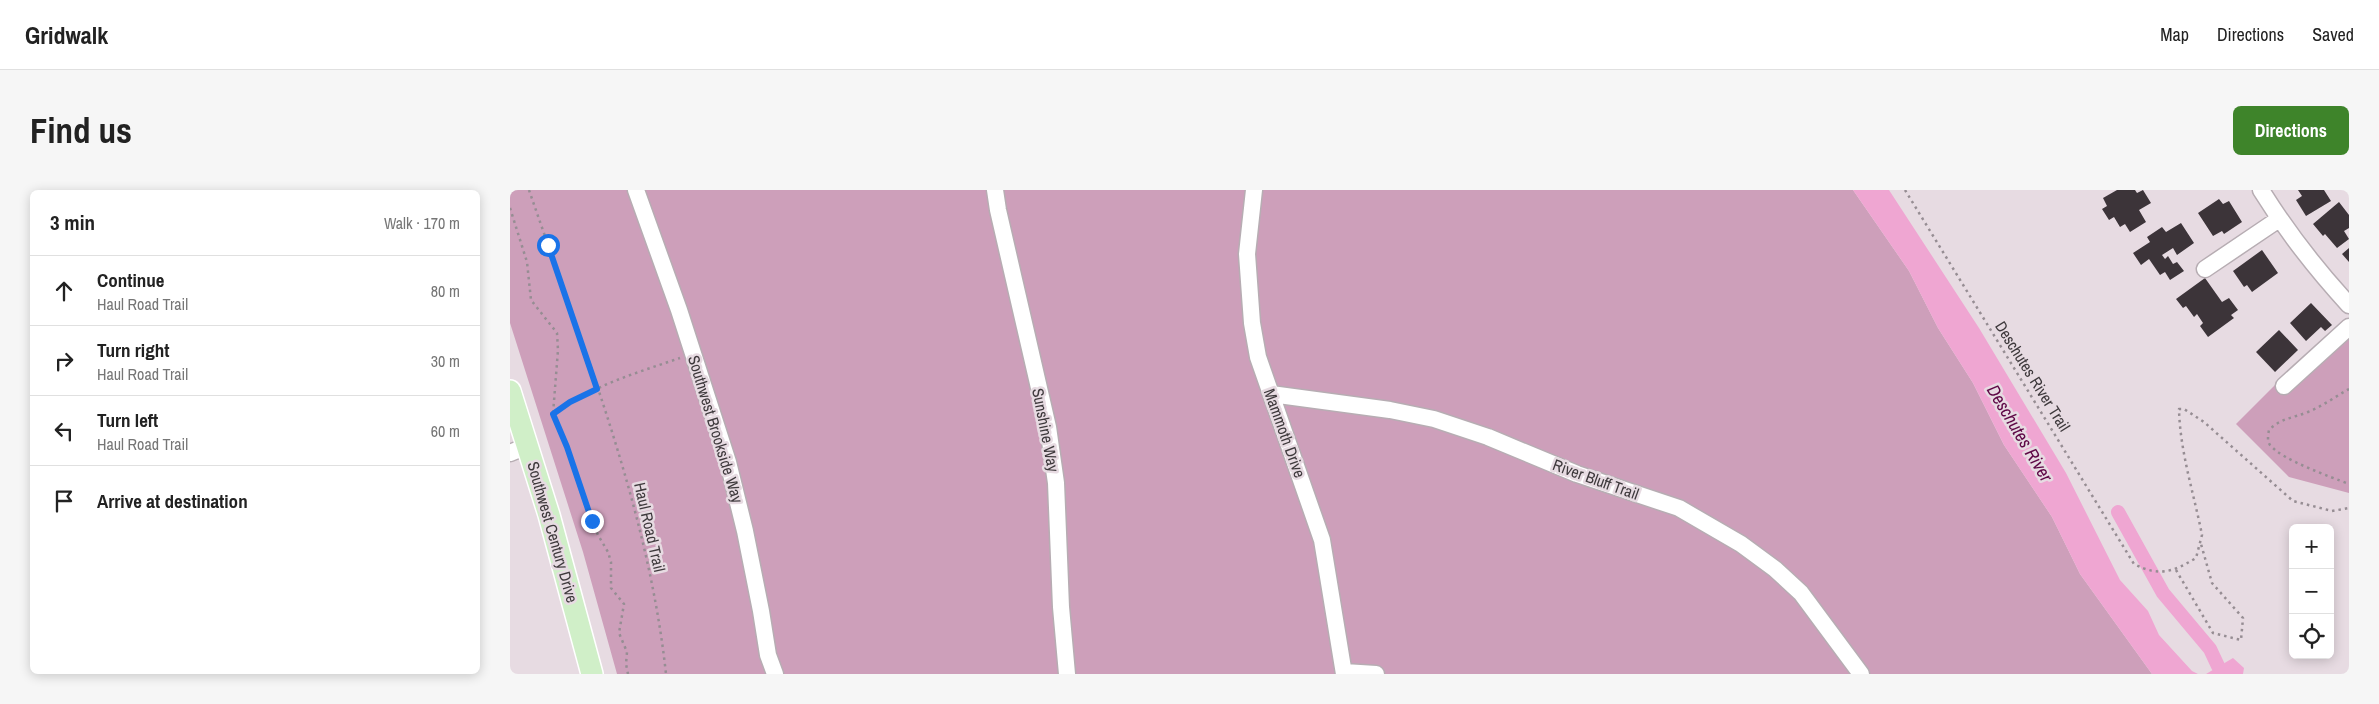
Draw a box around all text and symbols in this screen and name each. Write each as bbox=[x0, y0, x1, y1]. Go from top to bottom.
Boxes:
text: Gridwalk bbox=[25, 19, 108, 51]
text: Map bbox=[2160, 22, 2189, 47]
text: Directions bbox=[2217, 22, 2284, 47]
text: Saved bbox=[2312, 22, 2354, 47]
button: Directions bbox=[2233, 106, 2349, 155]
text: Find us bbox=[30, 107, 132, 154]
text: 3 min bbox=[50, 208, 95, 237]
text: Walk · 170 m bbox=[384, 212, 460, 234]
route start bbox=[537, 234, 560, 257]
text: Continue bbox=[97, 267, 165, 293]
icon: ahead bbox=[50, 277, 78, 305]
text: 80 m bbox=[431, 280, 460, 302]
text: Haul Road Trail bbox=[97, 293, 188, 315]
street label: Deschutes River Trail bbox=[1991, 317, 2075, 435]
text: Turn right bbox=[97, 337, 169, 363]
icon: right bbox=[50, 347, 78, 375]
text: 30 m bbox=[431, 350, 460, 372]
street label: Southwest Brookside Way bbox=[683, 352, 749, 506]
text: Haul Road Trail bbox=[97, 363, 188, 385]
water label: Deschutes River bbox=[1983, 381, 2057, 485]
street label: Mammoth Drive bbox=[1259, 385, 1311, 481]
street label: Sunshine Way bbox=[1027, 386, 1065, 474]
text: Turn left bbox=[97, 407, 158, 433]
icon: left bbox=[50, 417, 78, 445]
text: 60 m bbox=[431, 420, 460, 442]
text: Haul Road Trail bbox=[97, 433, 188, 455]
street label: River Bluff Trail bbox=[1550, 453, 1642, 505]
street label: Southwest Century Drive bbox=[522, 459, 584, 605]
street label: Haul Road Trail bbox=[629, 480, 671, 574]
icon: arrive bbox=[50, 487, 78, 515]
text: Arrive at destination bbox=[97, 488, 248, 514]
route end bbox=[581, 510, 604, 533]
map controls bbox=[2289, 524, 2334, 659]
button: + bbox=[2289, 524, 2334, 569]
button: − bbox=[2289, 569, 2334, 614]
button: locate bbox=[2289, 614, 2334, 659]

